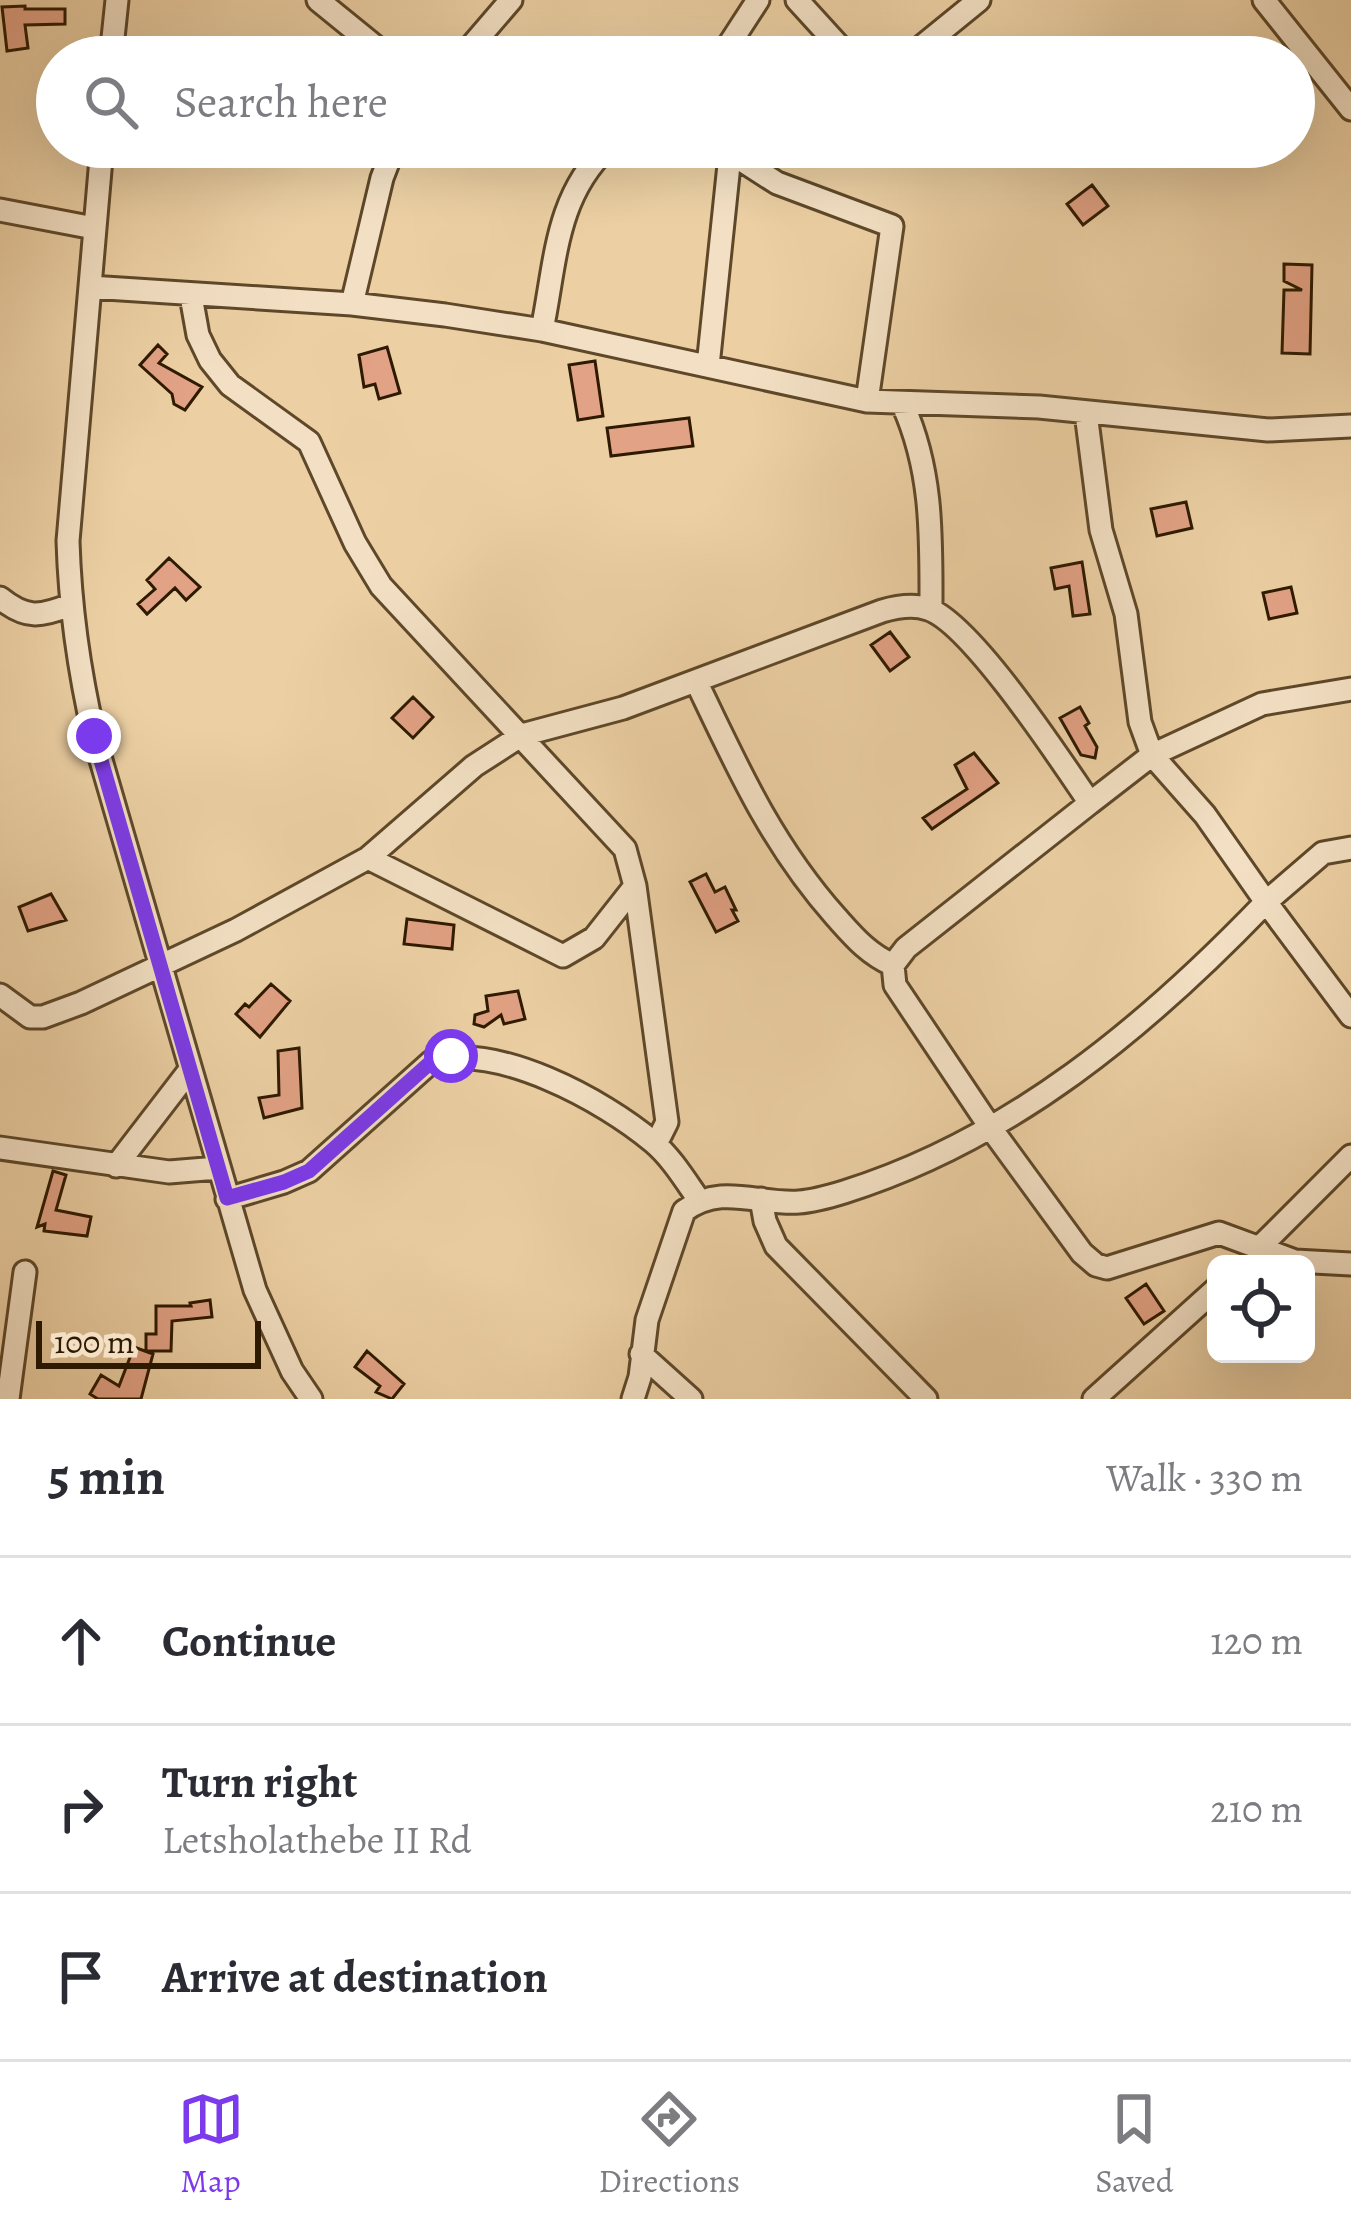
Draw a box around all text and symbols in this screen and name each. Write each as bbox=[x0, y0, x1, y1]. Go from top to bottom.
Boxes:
search box bbox=[36, 36, 1315, 168]
icon: search bbox=[78, 69, 144, 135]
text: Search here bbox=[174, 71, 388, 133]
route end bbox=[67, 709, 121, 763]
route start bbox=[424, 1029, 478, 1083]
map controls bbox=[1207, 1255, 1315, 1363]
button: locate bbox=[1207, 1255, 1315, 1363]
scale bar bbox=[36, 1315, 261, 1368]
text: 100 m bbox=[54, 1319, 134, 1364]
text: 5 min bbox=[48, 1442, 165, 1512]
text: Walk · 330 m bbox=[1106, 1451, 1303, 1504]
icon: ahead bbox=[48, 1608, 114, 1674]
text: Continue bbox=[162, 1610, 336, 1672]
text: 120 m bbox=[1210, 1614, 1303, 1667]
text: Turn right bbox=[162, 1751, 357, 1813]
icon: right bbox=[48, 1776, 114, 1842]
text: 210 m bbox=[1210, 1782, 1303, 1835]
text: Letsholathebe II Rd bbox=[162, 1813, 471, 1866]
icon: arrive bbox=[48, 1944, 114, 2010]
text: Arrive at destination bbox=[162, 1946, 548, 2008]
tab: Map bbox=[178, 2086, 244, 2203]
tab: Directions bbox=[599, 2086, 740, 2203]
tab: Saved bbox=[1095, 2086, 1173, 2203]

